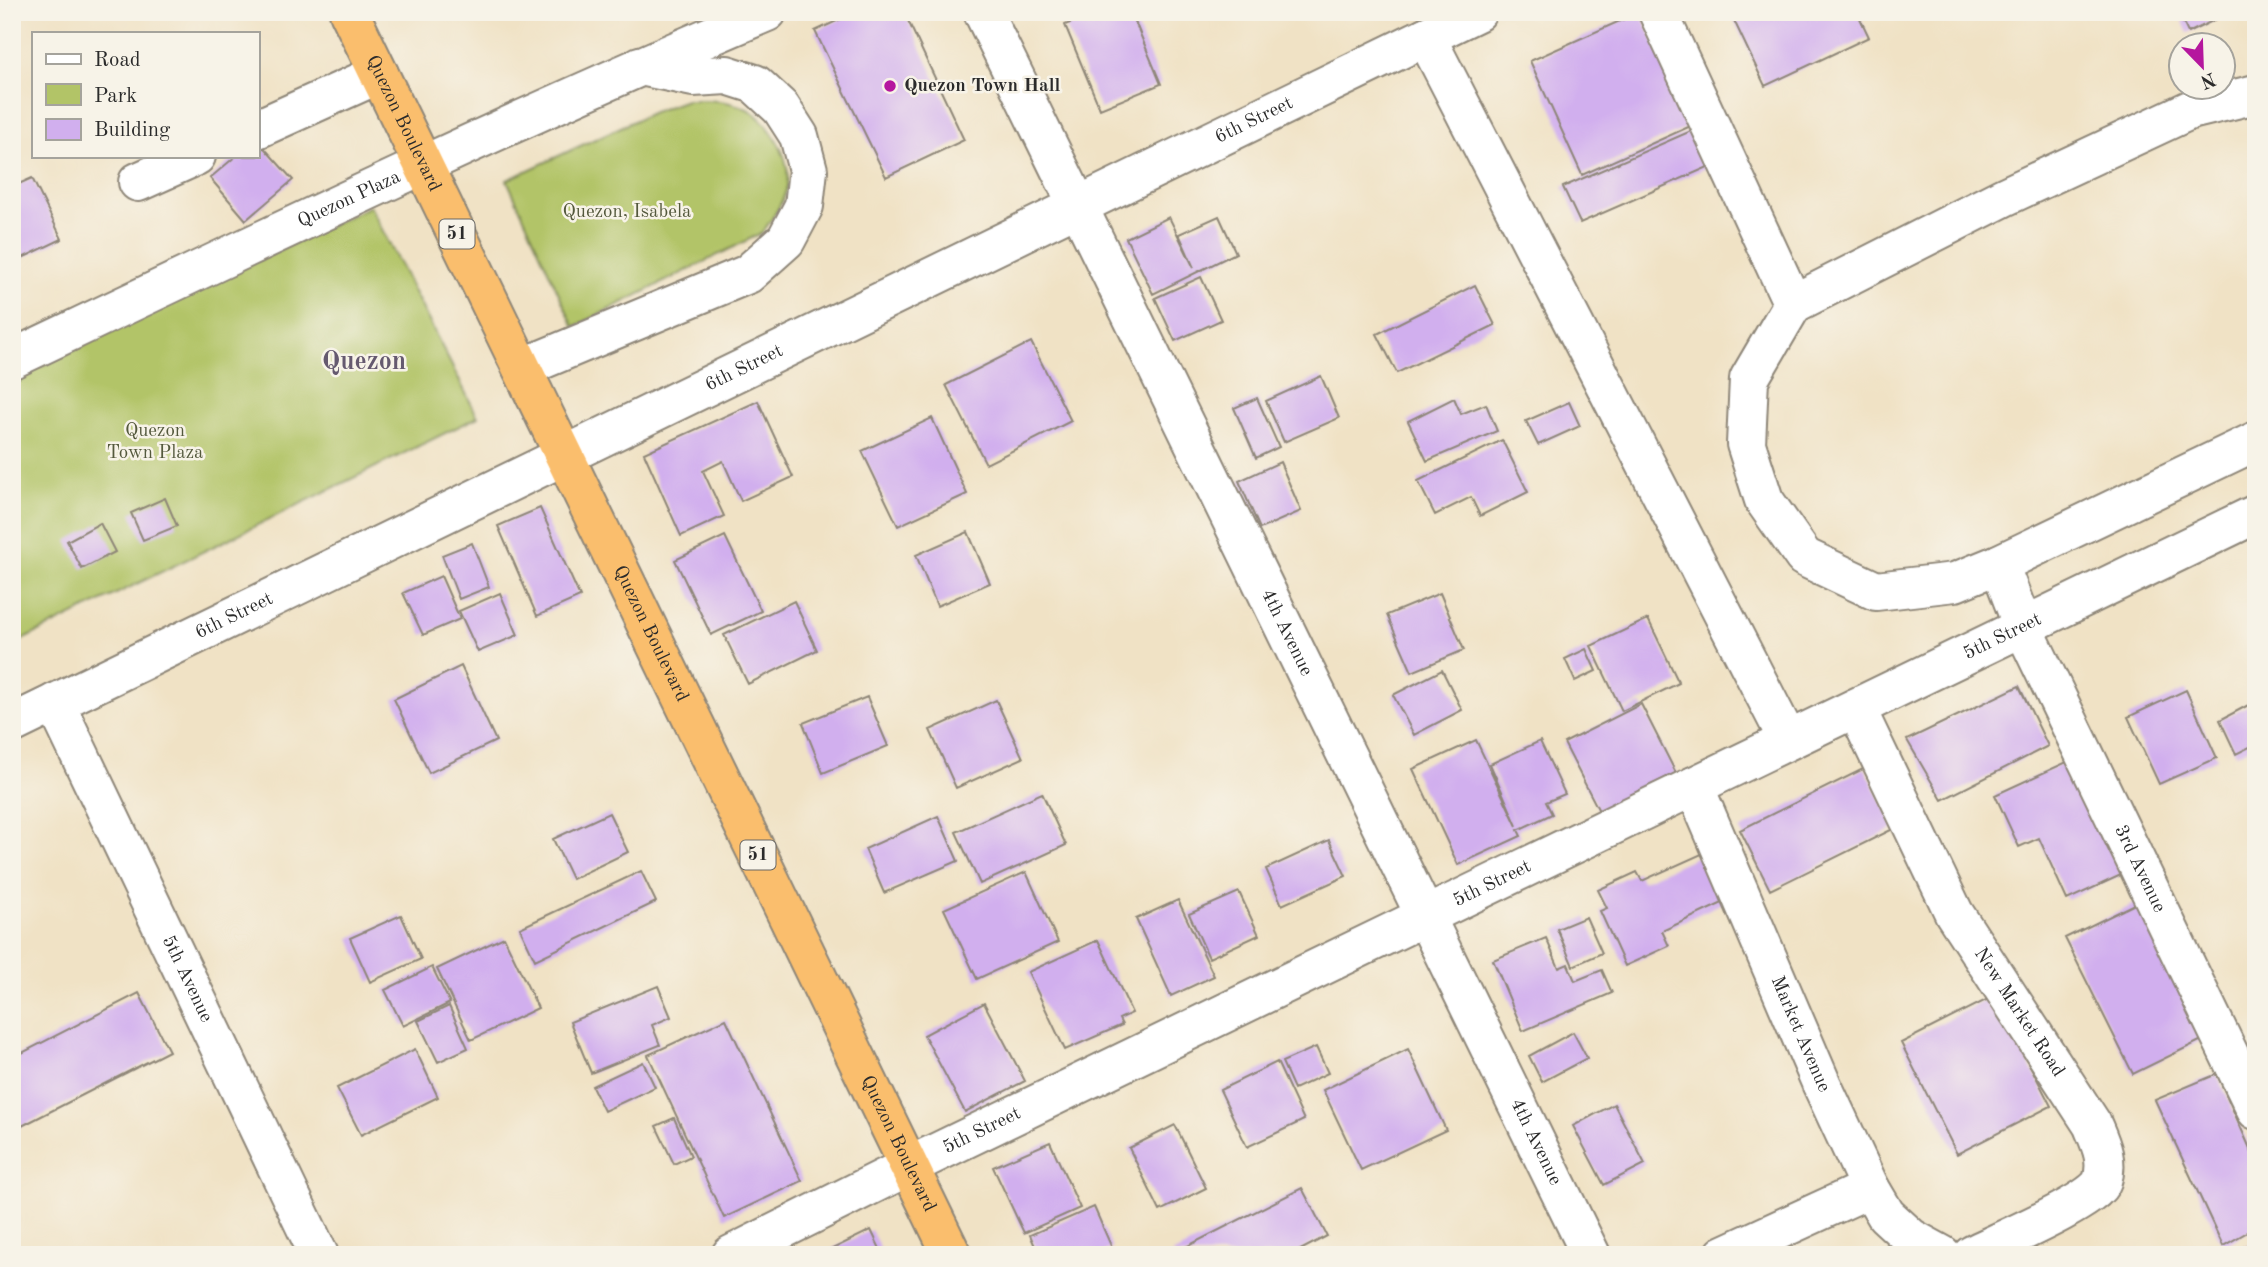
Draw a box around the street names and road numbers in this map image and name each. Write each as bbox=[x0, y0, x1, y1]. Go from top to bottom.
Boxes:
street label: Quezon Boulevard bbox=[362, 52, 444, 195]
street label: 6th Street bbox=[1212, 93, 1296, 147]
street label: Quezon Plaza bbox=[295, 167, 404, 231]
road number: 51 bbox=[440, 220, 475, 248]
street label: 6th Street bbox=[702, 341, 786, 395]
street label: Quezon Boulevard bbox=[610, 563, 692, 705]
street label: 4th Avenue bbox=[1257, 586, 1316, 679]
street label: 6th Street bbox=[192, 589, 276, 643]
street label: 5th Street bbox=[1961, 610, 2044, 663]
street label: 3rd Avenue bbox=[2111, 822, 2169, 916]
road number: 51 bbox=[740, 840, 776, 870]
street label: 5th Street bbox=[1450, 857, 1534, 910]
street label: 5th Avenue bbox=[158, 933, 216, 1025]
street label: New Market Road bbox=[1970, 945, 2068, 1080]
street label: Market Avenue bbox=[1767, 973, 1833, 1095]
street label: Quezon Boulevard bbox=[857, 1073, 939, 1215]
street label: 4th Avenue bbox=[1507, 1096, 1565, 1188]
street label: 5th Street bbox=[940, 1104, 1024, 1158]

